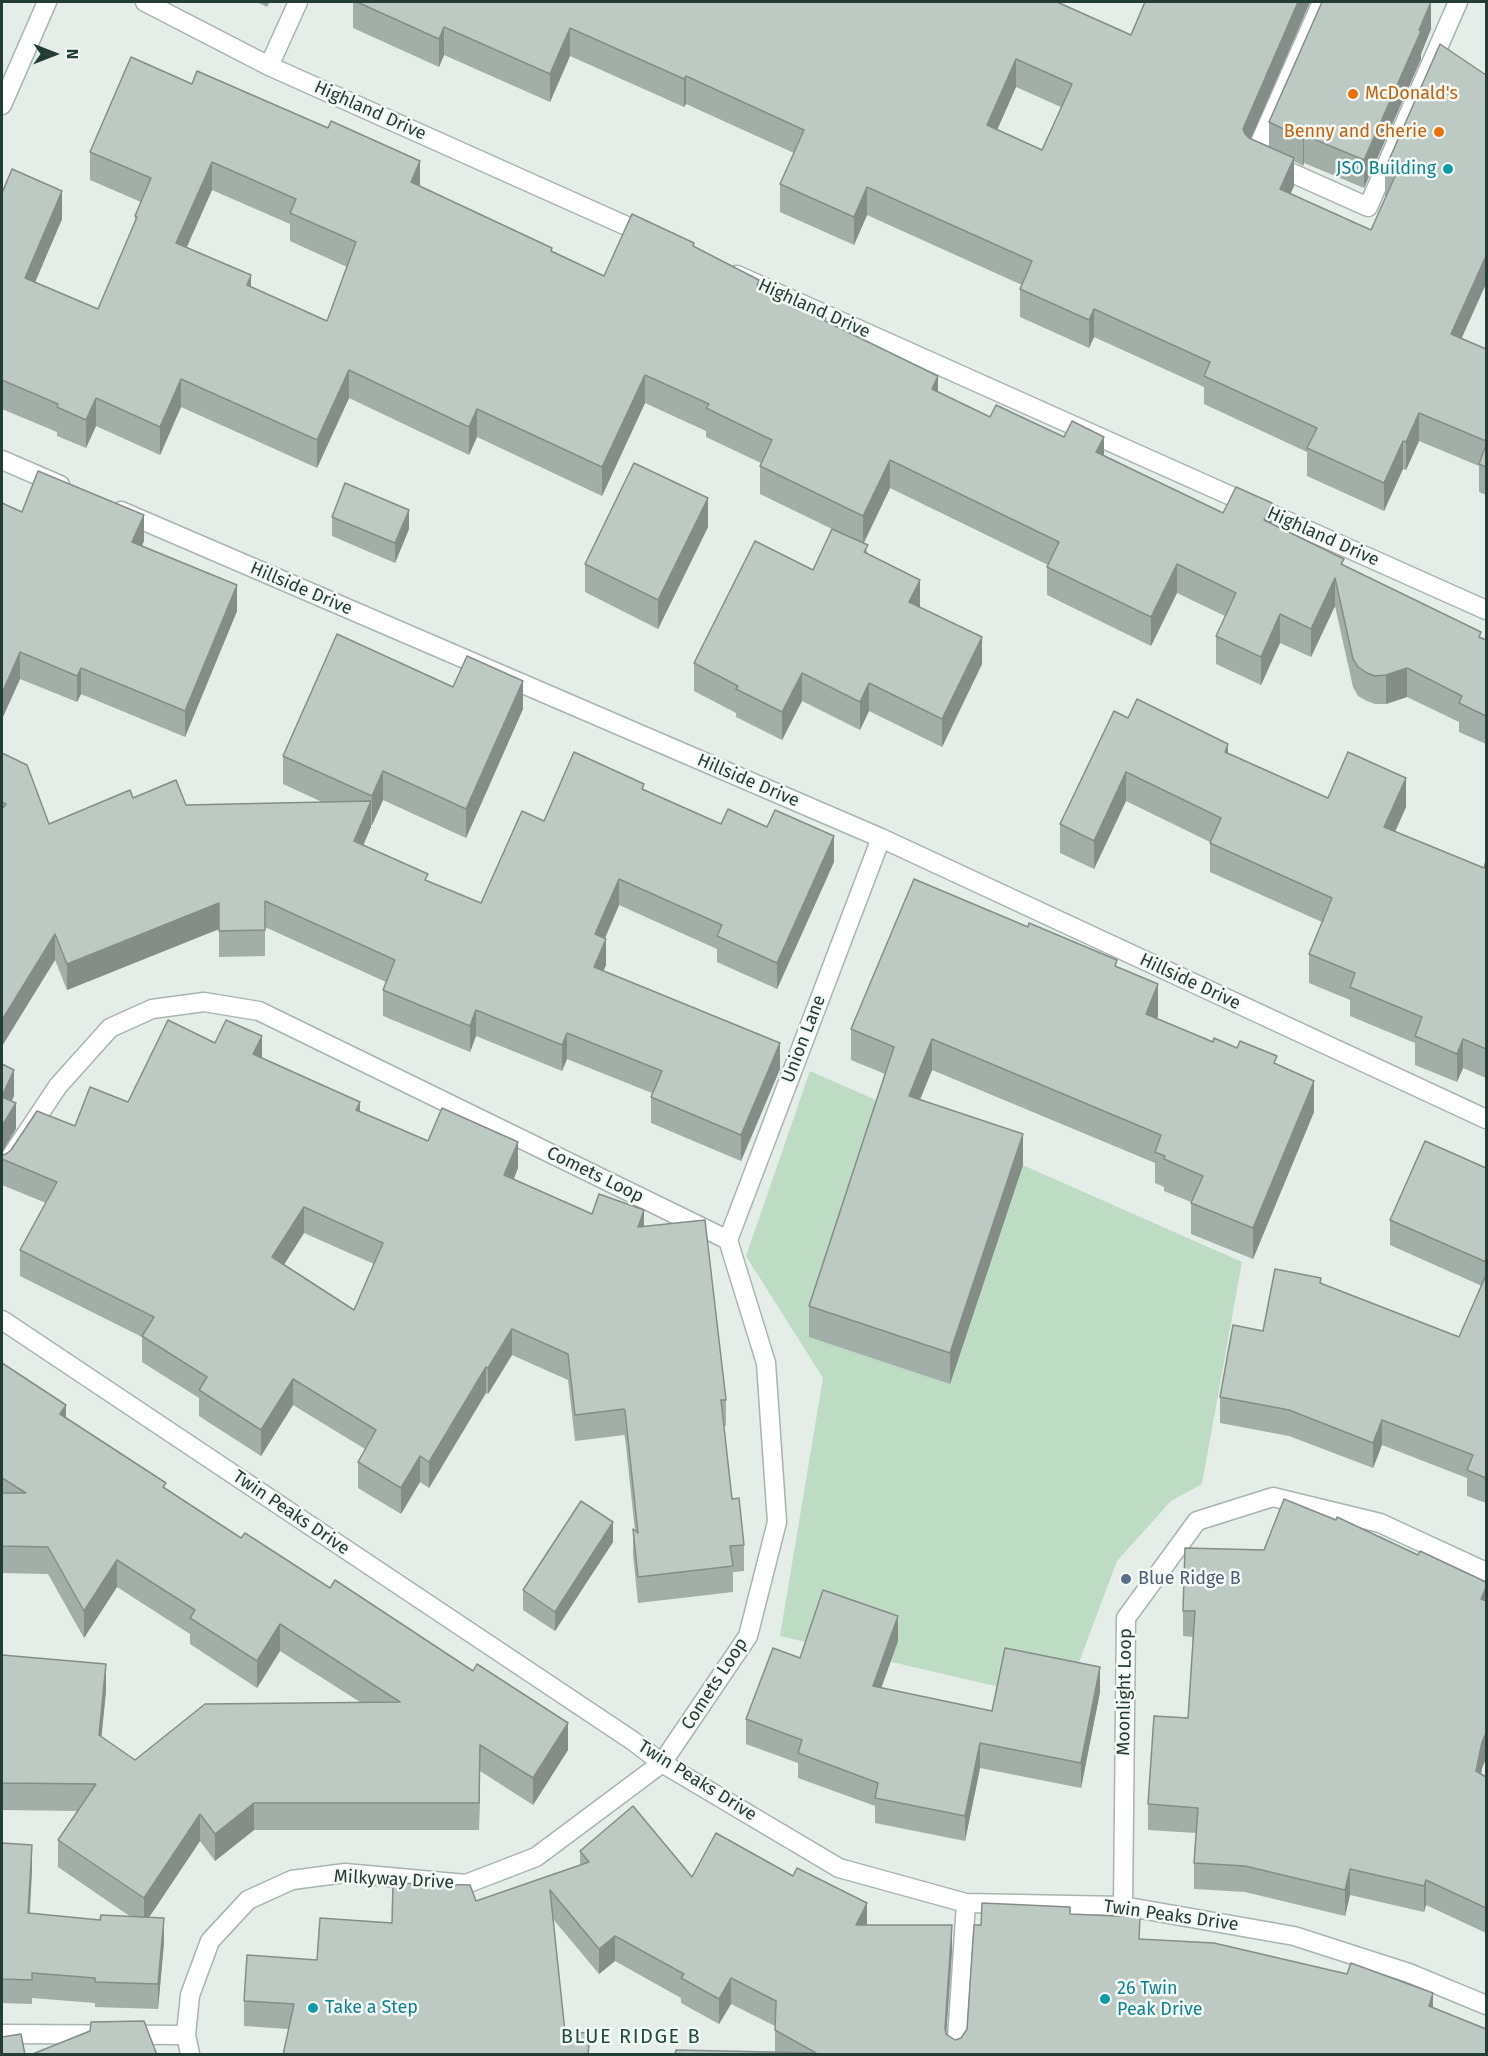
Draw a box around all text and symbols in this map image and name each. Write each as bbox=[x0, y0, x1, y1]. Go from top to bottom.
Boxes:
north arrow bbox=[24, 24, 84, 84]
text: N bbox=[63, 49, 82, 59]
street label: Highland Drive bbox=[311, 77, 429, 145]
place label: McDonald's bbox=[1365, 83, 1458, 105]
marker: McDonald's bbox=[1346, 87, 1360, 101]
place label: Benny and Cherie bbox=[1284, 121, 1427, 143]
marker: Benny and Cherie bbox=[1432, 125, 1446, 139]
place label: JSO Building bbox=[1336, 158, 1436, 180]
marker: JSO Building bbox=[1441, 162, 1455, 176]
street label: Highland Drive bbox=[755, 275, 873, 343]
street label: Highland Drive bbox=[1264, 503, 1382, 571]
street label: Hillside Drive bbox=[247, 558, 355, 620]
street label: Hillside Drive bbox=[694, 750, 802, 812]
street label: Hillside Drive bbox=[1136, 949, 1244, 1015]
street label: Union Lane bbox=[777, 992, 831, 1086]
street label: Comets Loop bbox=[543, 1142, 647, 1208]
street label: Twin Peaks Drive bbox=[229, 1466, 353, 1560]
place label: Blue Ridge B bbox=[1138, 1568, 1241, 1590]
marker: Blue Ridge B bbox=[1119, 1572, 1133, 1586]
street label: Moonlight Loop bbox=[1113, 1628, 1137, 1756]
street label: Comets Loop bbox=[677, 1634, 753, 1734]
street label: Twin Peaks Drive bbox=[634, 1736, 760, 1826]
street label: Milkyway Drive bbox=[333, 1866, 455, 1894]
street label: Twin Peaks Drive bbox=[1102, 1896, 1240, 1936]
place label: 26 Twin Peak Drive bbox=[1117, 1978, 1203, 2020]
marker: 26 Twin Peak Drive bbox=[1098, 1992, 1112, 2006]
place label: Take a Step bbox=[325, 1997, 418, 2019]
marker: Take a Step bbox=[306, 2001, 320, 2015]
district label: BLUE RIDGE B bbox=[561, 2025, 701, 2049]

